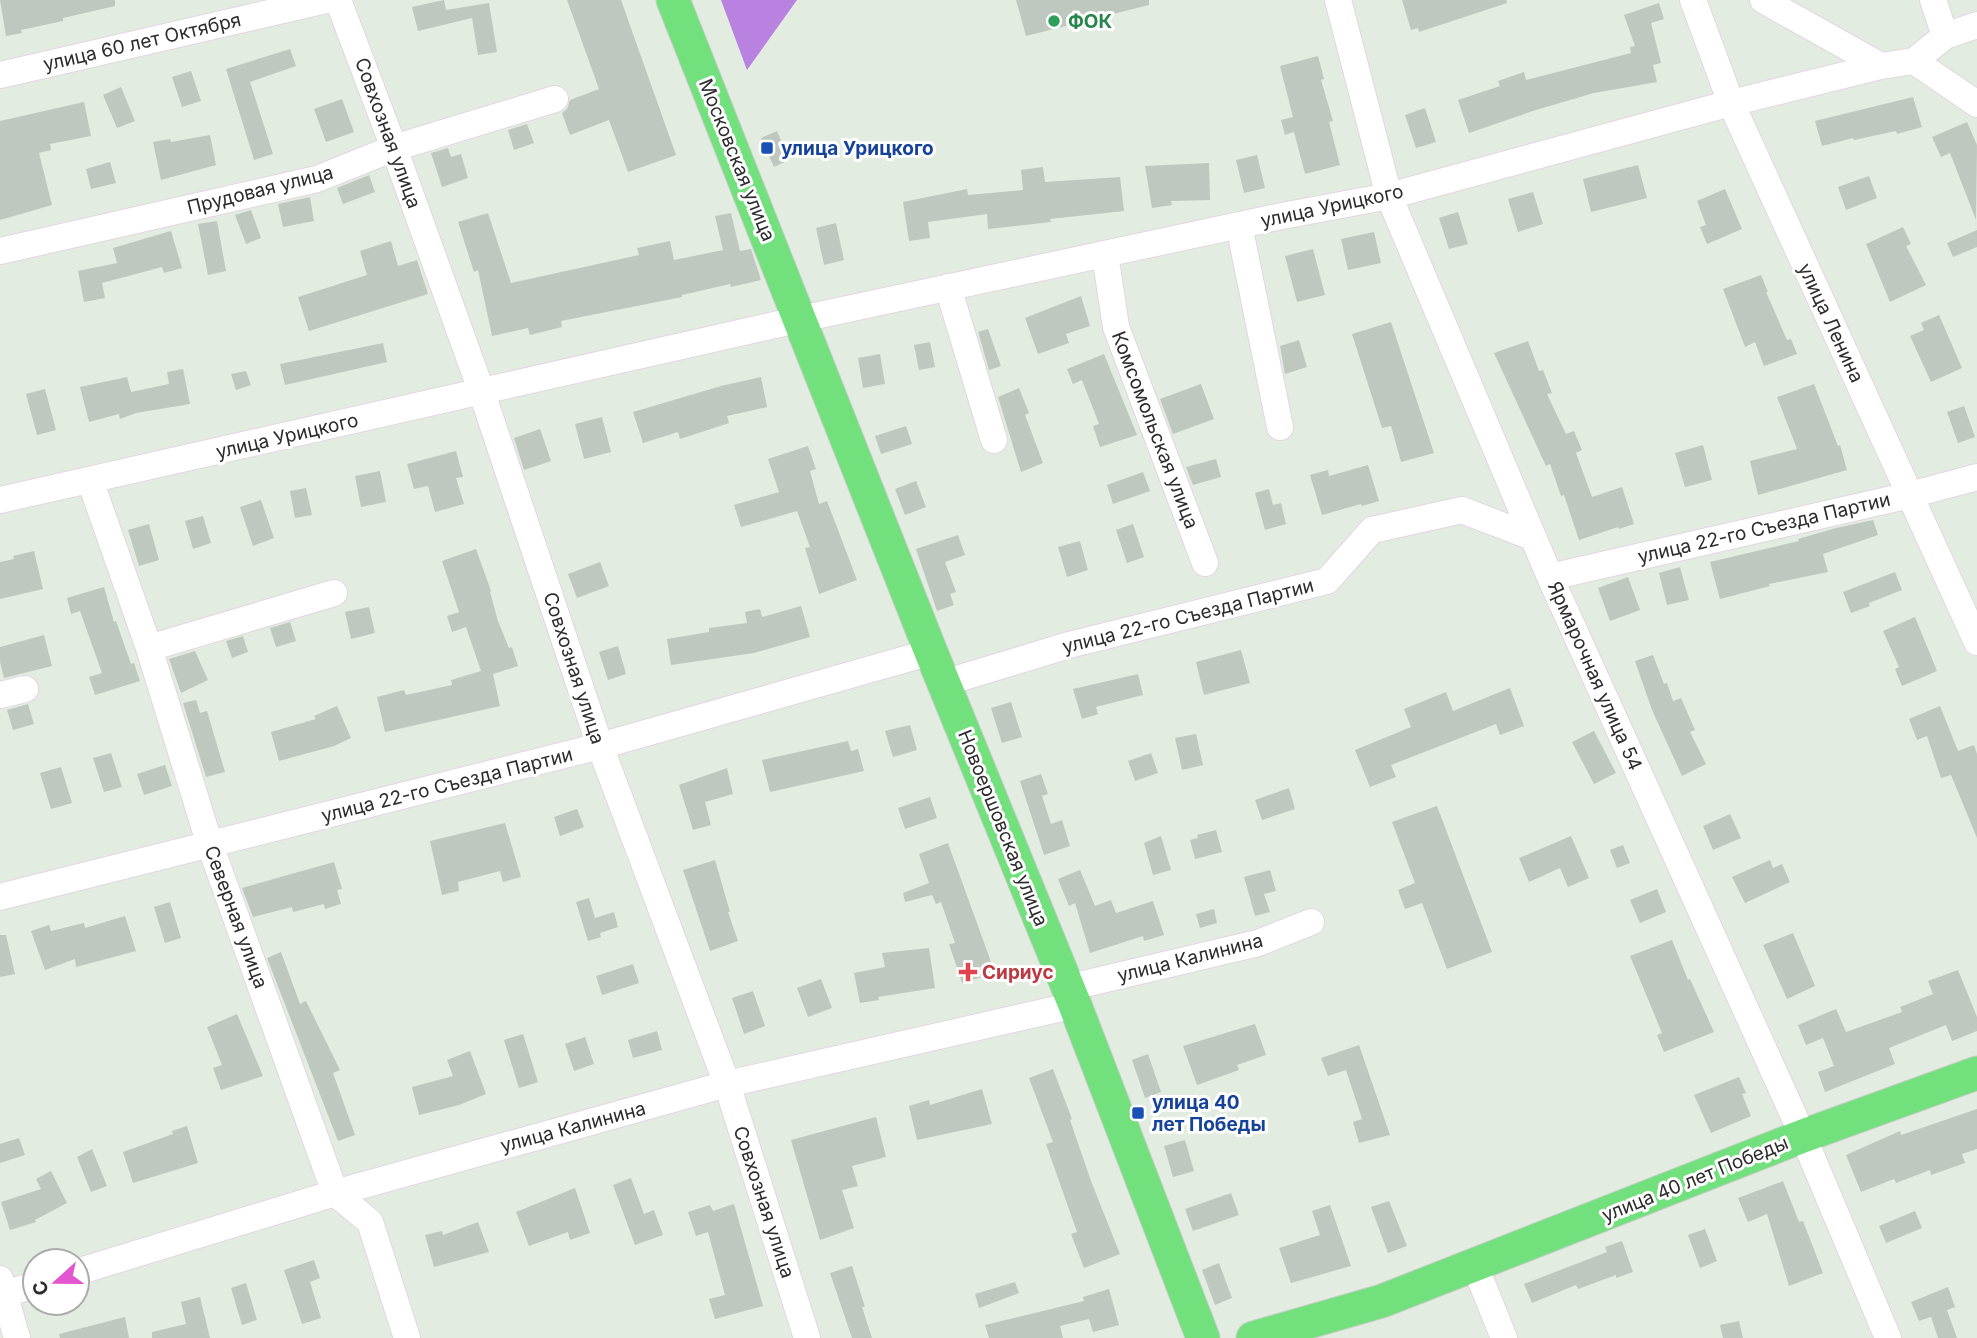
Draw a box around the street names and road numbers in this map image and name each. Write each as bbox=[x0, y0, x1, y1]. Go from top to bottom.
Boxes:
street label: улица 60 лет Октября bbox=[41, 8, 243, 76]
street label: Совхозная улица bbox=[350, 55, 426, 211]
street label: Московская улица bbox=[694, 75, 780, 245]
street label: Прудовая улица bbox=[185, 161, 335, 219]
street label: улица Урицкого bbox=[1259, 180, 1405, 232]
street label: улица Ленина bbox=[1793, 260, 1869, 386]
street label: Комсомольская улица bbox=[1107, 328, 1203, 532]
street label: улица Урицкого bbox=[214, 408, 360, 464]
street label: улица 22-го Съезда Партии bbox=[1635, 488, 1893, 568]
street label: улица 22-го Съезда Партии bbox=[1060, 574, 1316, 658]
street label: Ярмарочная улица 54 bbox=[1543, 578, 1647, 774]
street label: Совхозная улица bbox=[539, 589, 609, 747]
street label: Новоершовская улица bbox=[953, 726, 1053, 930]
street label: улица 22-го Съезда Партии bbox=[319, 743, 575, 827]
street label: Северная улица bbox=[200, 843, 272, 991]
street label: улица Калинина bbox=[1115, 929, 1265, 987]
street label: улица Калинина bbox=[498, 1097, 648, 1157]
street label: Совхозная улица bbox=[729, 1123, 799, 1281]
street label: улица 40 лет Победы bbox=[1598, 1131, 1792, 1227]

